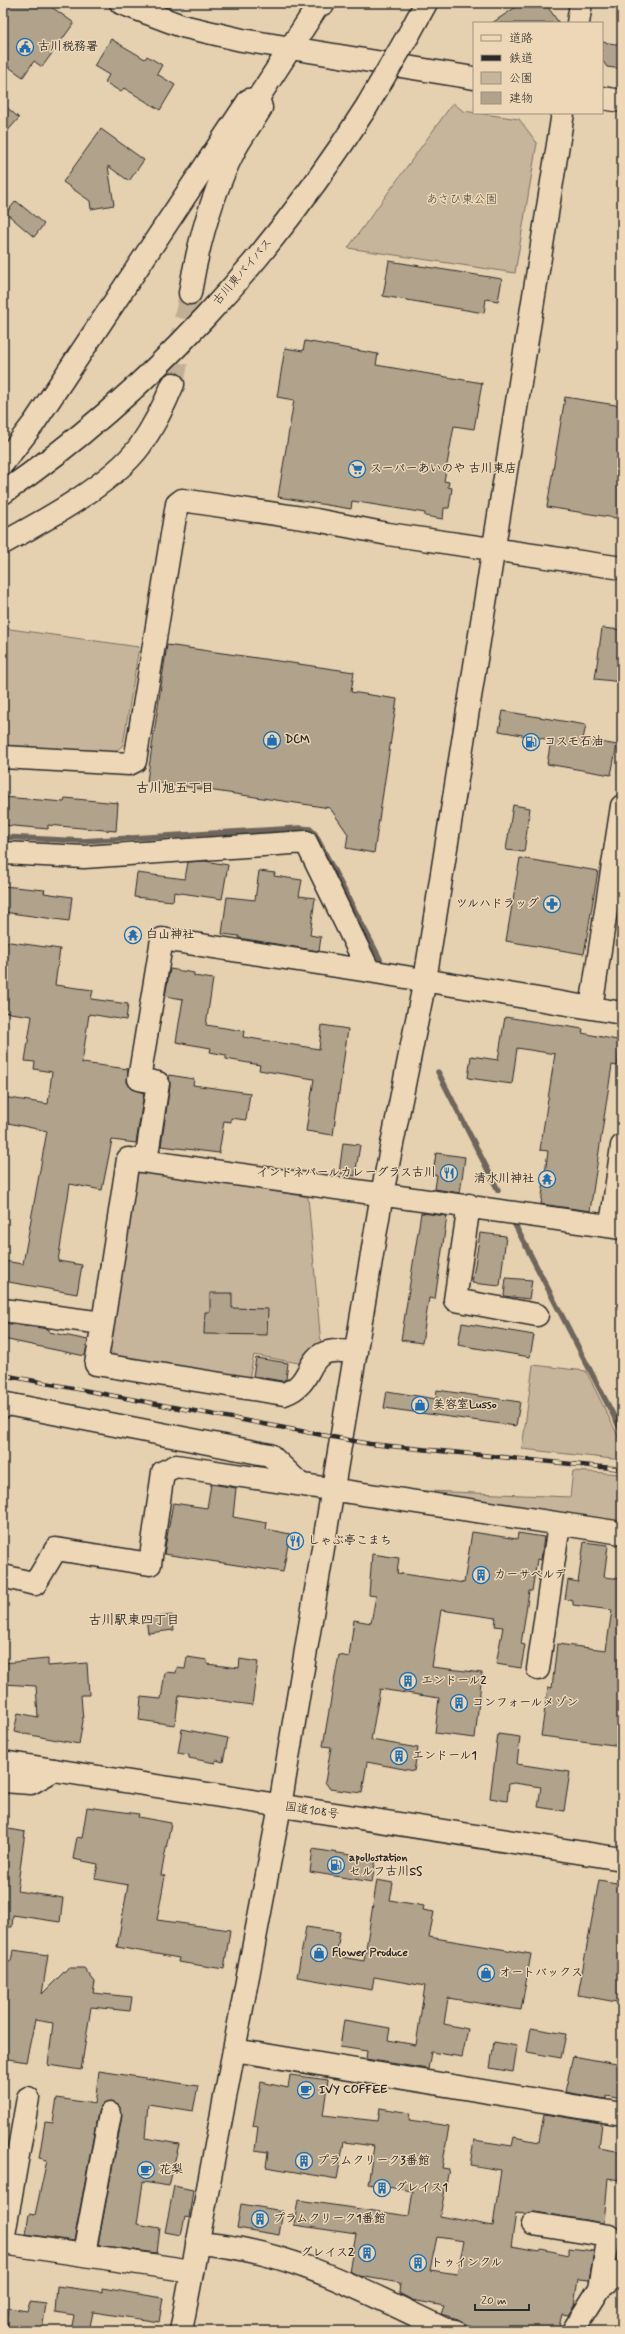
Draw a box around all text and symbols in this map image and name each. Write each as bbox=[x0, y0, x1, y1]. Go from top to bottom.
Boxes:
legend bbox=[473, 22, 603, 114]
text: 道路 bbox=[509, 31, 533, 47]
public building icon: 古川税務署 bbox=[15, 37, 35, 57]
place label: 古川税務署 bbox=[38, 39, 98, 55]
text: 鉄道 bbox=[509, 51, 533, 67]
text: 公園 bbox=[509, 71, 533, 87]
text: 建物 bbox=[509, 91, 533, 107]
park label: あさひ東公園 bbox=[426, 192, 498, 208]
street label: 古川東バイパス bbox=[209, 235, 277, 309]
supermarket icon: スーパーあいのや 古川東店 bbox=[347, 459, 367, 479]
place label: スーパーあいのや 古川東店 bbox=[370, 461, 517, 477]
shop icon: DCM bbox=[262, 730, 282, 750]
place label: DCM bbox=[285, 732, 310, 748]
fuel station icon: コスモ石油 bbox=[521, 732, 541, 752]
place label: コスモ石油 bbox=[544, 734, 604, 750]
district label: 古川旭五丁目 bbox=[136, 780, 214, 797]
pharmacy icon: ツルハドラッグ bbox=[542, 894, 562, 914]
place label: ツルハドラッグ bbox=[456, 896, 539, 912]
temple icon: 白山神社 bbox=[123, 925, 143, 945]
place label: 白山神社 bbox=[146, 927, 194, 943]
restaurant icon: インドネパールカレーグラス古川 bbox=[439, 1163, 459, 1183]
place label: インドネパールカレーグラス古川 bbox=[256, 1165, 436, 1181]
temple icon: 清水川神社 bbox=[537, 1169, 557, 1189]
place label: 清水川神社 bbox=[474, 1171, 534, 1187]
shop icon: 美容室Lusso bbox=[410, 1395, 430, 1415]
place label: 美容室Lusso bbox=[433, 1397, 497, 1413]
restaurant icon: しゃぶ亭こまち bbox=[285, 1531, 305, 1551]
place label: しゃぶ亭こまち bbox=[308, 1533, 392, 1549]
building icon: カーサベルデ bbox=[471, 1565, 491, 1585]
place label: カーサベルデ bbox=[494, 1567, 566, 1583]
district label: 古川駅東四丁目 bbox=[88, 1612, 180, 1629]
building icon: エンドール2 bbox=[398, 1671, 418, 1691]
place label: エンドール2 bbox=[421, 1673, 487, 1689]
building icon: コンフォールメゾン bbox=[449, 1693, 469, 1713]
place label: コンフォールメゾン bbox=[472, 1695, 579, 1711]
building icon: エンドール1 bbox=[389, 1746, 409, 1766]
place label: エンドール1 bbox=[412, 1748, 477, 1764]
street label: 国道108号 bbox=[284, 1799, 340, 1823]
place label: apollostation セルフ古川SS bbox=[349, 1850, 423, 1880]
fuel station icon: apollostation セルフ古川SS bbox=[326, 1855, 346, 1875]
shop icon: Flower Produce bbox=[309, 1943, 329, 1963]
place label: Flower Produce bbox=[332, 1945, 409, 1961]
shop icon: オートバックス bbox=[476, 1963, 496, 1983]
place label: オートバックス bbox=[499, 1965, 583, 1981]
cafe icon: IVY COFFEE bbox=[296, 2080, 316, 2100]
place label: IVY COFFEE bbox=[319, 2082, 387, 2098]
building icon: プラムクリーク3番館 bbox=[294, 2151, 314, 2171]
place label: プラムクリーク3番館 bbox=[317, 2153, 430, 2169]
cafe icon: 花梨 bbox=[136, 2160, 156, 2180]
place label: 花梨 bbox=[159, 2162, 183, 2178]
building icon: グレイス1 bbox=[372, 2178, 392, 2198]
place label: グレイス1 bbox=[395, 2180, 448, 2196]
building icon: プラムクリーク1番館 bbox=[250, 2209, 270, 2229]
place label: プラムクリーク1番館 bbox=[273, 2211, 386, 2227]
building icon: グレイス2 bbox=[357, 2243, 377, 2263]
place label: グレイス2 bbox=[301, 2245, 354, 2261]
building icon: トゥインクル bbox=[408, 2253, 428, 2273]
place label: トゥインクル bbox=[431, 2255, 503, 2271]
scale bar bbox=[475, 2286, 529, 2312]
text: 20 m bbox=[481, 2293, 507, 2309]

